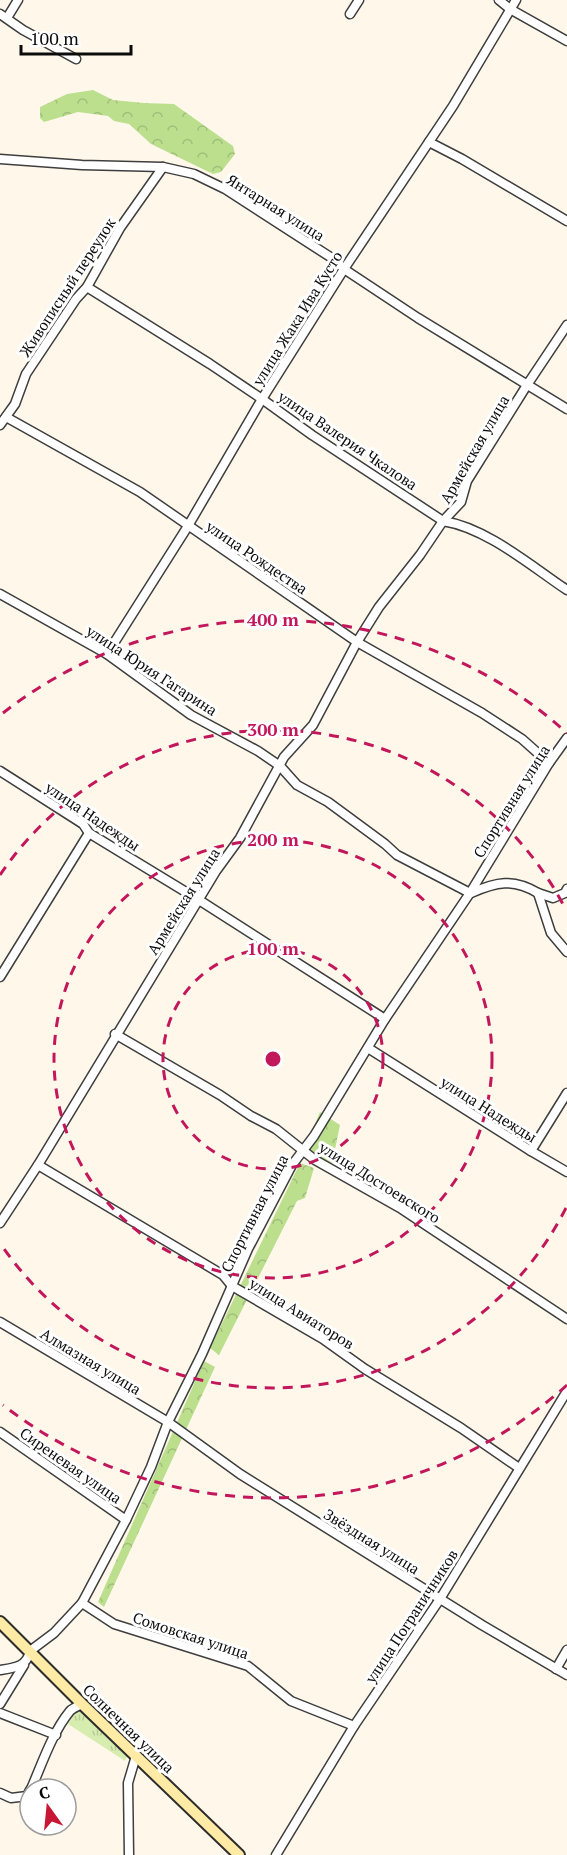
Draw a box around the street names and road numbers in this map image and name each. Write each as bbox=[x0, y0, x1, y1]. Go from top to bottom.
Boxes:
street label: Янтарная улица bbox=[223, 169, 329, 245]
street label: Живописный переулок bbox=[14, 213, 120, 361]
street label: улица Жака Ива Кусто bbox=[247, 247, 347, 390]
street label: улица Валерия Чкалова bbox=[274, 385, 422, 494]
street label: Армейская улица bbox=[435, 391, 513, 507]
street label: улица Рождества bbox=[202, 515, 312, 599]
street label: улица Юрия Гагарина bbox=[82, 620, 222, 720]
street label: Спортивная улица bbox=[468, 740, 554, 861]
street label: улица Надежды bbox=[41, 776, 144, 855]
street label: Армейская улица bbox=[142, 844, 224, 958]
street label: улица Надежды bbox=[436, 1071, 541, 1147]
street label: улица Достоевского bbox=[315, 1136, 444, 1227]
street label: Спортивная улица bbox=[216, 1150, 293, 1275]
street label: улица Авиаторов bbox=[245, 1272, 358, 1353]
street label: Алмазная улица bbox=[37, 1323, 145, 1399]
street label: Сиреневая улица bbox=[16, 1422, 126, 1508]
street label: Звёздная улица bbox=[320, 1504, 424, 1579]
street label: улица Пограничников bbox=[360, 1545, 462, 1688]
street label: Сомовская улица bbox=[131, 1607, 252, 1663]
street label: Солнечная улица bbox=[79, 1679, 179, 1777]

